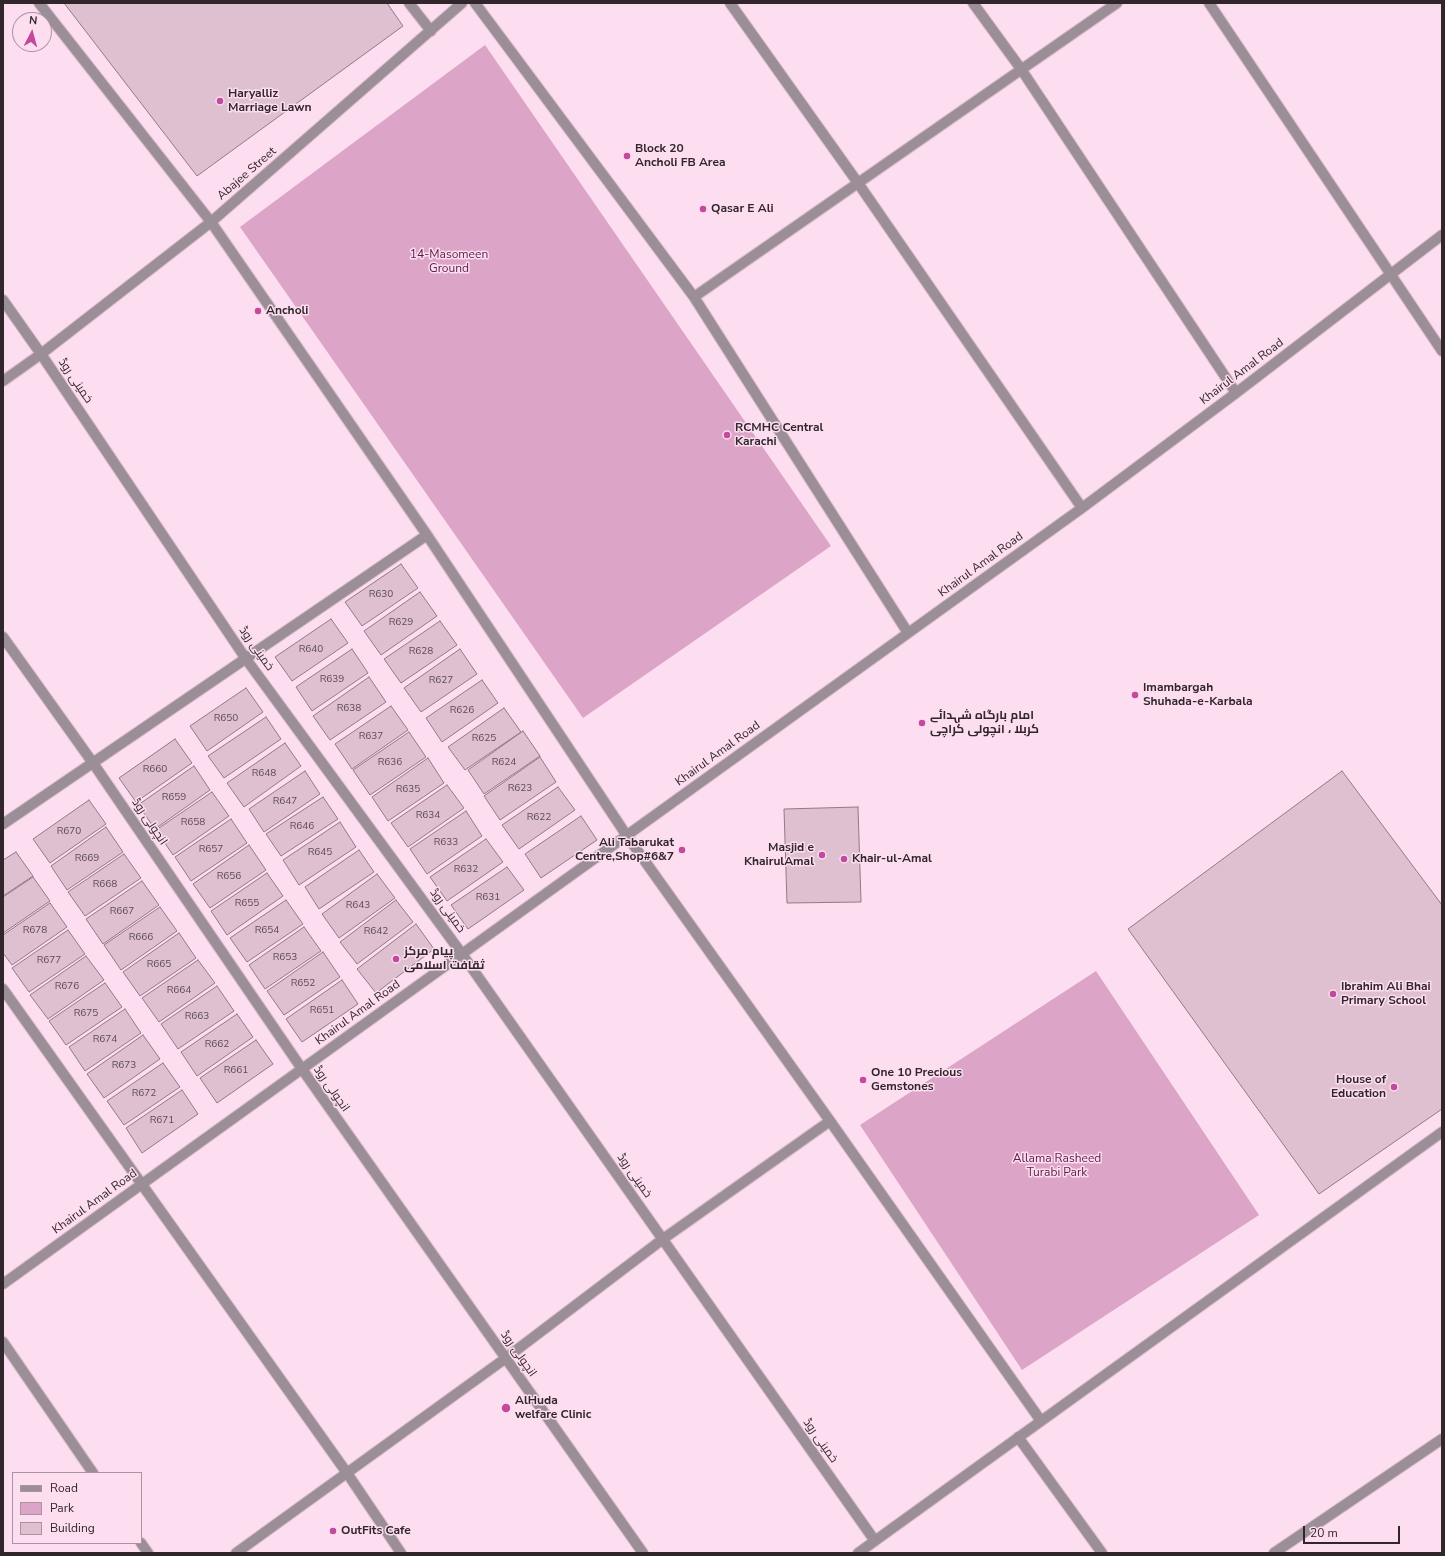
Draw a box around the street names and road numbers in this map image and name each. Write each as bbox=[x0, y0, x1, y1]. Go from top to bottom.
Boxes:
street label: Abajee Street bbox=[215, 144, 279, 204]
street label: Khairul Amal Road bbox=[1197, 336, 1287, 408]
street label: خمینی روڈ bbox=[55, 356, 95, 406]
street label: Khairul Amal Road bbox=[936, 529, 1026, 601]
street label: خمینی روڈ bbox=[235, 624, 277, 674]
street label: Khairul Amal Road bbox=[673, 718, 763, 790]
street label: انچولی روڈ bbox=[128, 796, 170, 848]
street label: خمینی روڈ bbox=[426, 886, 468, 936]
street label: Khairul Amal Road bbox=[313, 977, 403, 1049]
street label: انچولی روڈ bbox=[310, 1063, 352, 1115]
street label: خمینی روڈ bbox=[613, 1151, 655, 1201]
street label: Khairul Amal Road bbox=[50, 1166, 140, 1238]
street label: انچولی روڈ bbox=[497, 1328, 539, 1380]
street label: خمینی روڈ bbox=[799, 1416, 841, 1466]

